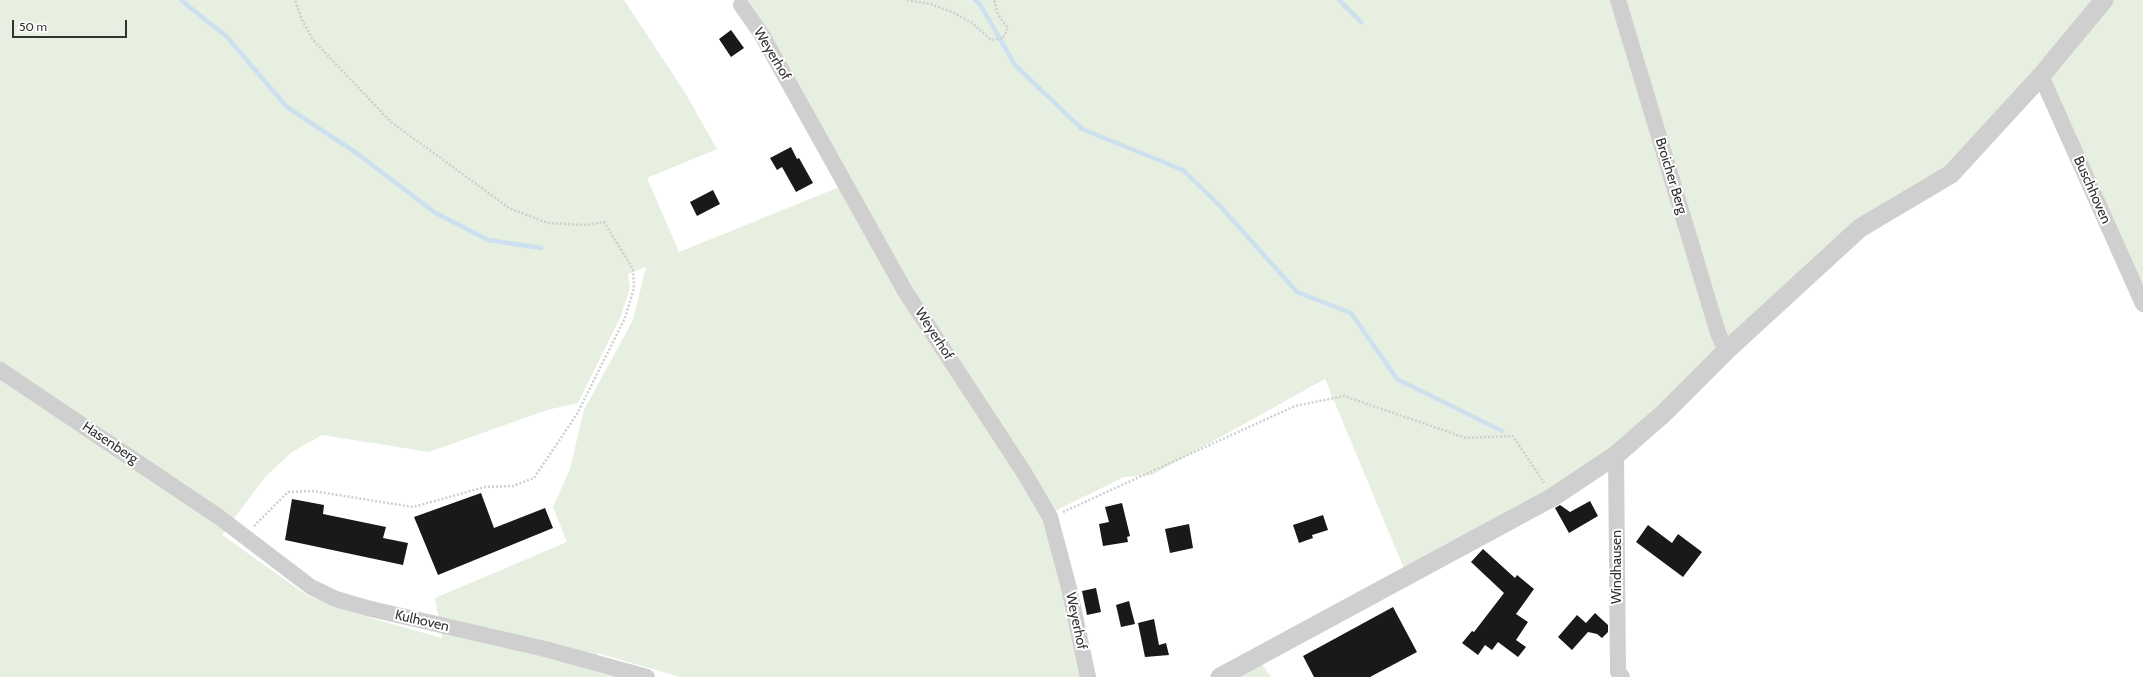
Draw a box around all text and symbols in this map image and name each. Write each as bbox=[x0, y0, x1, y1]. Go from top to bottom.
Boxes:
scale bar bbox=[14, 12, 129, 38]
text: 50 m bbox=[19, 19, 47, 34]
street label: Weyerhof bbox=[750, 25, 794, 83]
street label: Broicher Berg bbox=[1651, 136, 1691, 216]
street label: Buschhoven bbox=[2070, 154, 2114, 226]
street label: Weyerhof bbox=[911, 305, 957, 363]
street label: Hasenberg bbox=[79, 418, 141, 468]
street label: Windhausen bbox=[1609, 530, 1625, 604]
street label: Weyerhof bbox=[1062, 591, 1090, 651]
street label: Kulhoven bbox=[393, 607, 451, 635]

